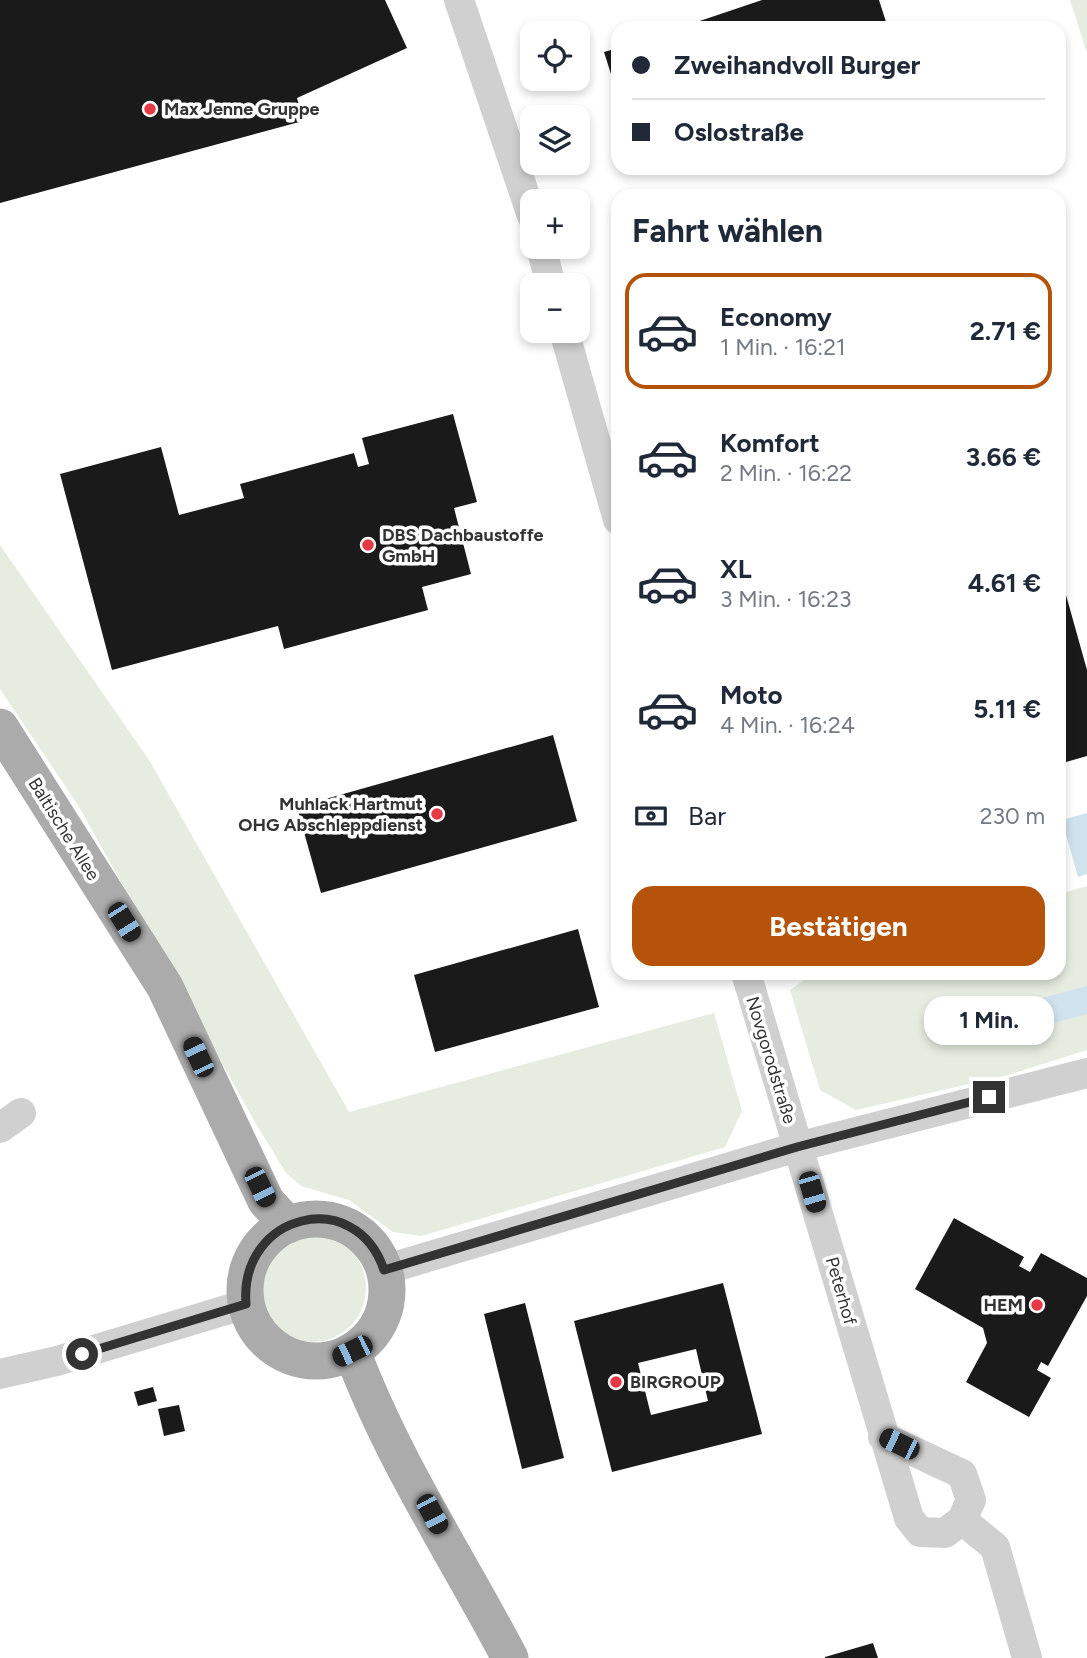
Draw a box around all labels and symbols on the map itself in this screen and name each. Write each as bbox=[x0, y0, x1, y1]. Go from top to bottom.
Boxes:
place label: Max Jenne Gruppe bbox=[164, 98, 320, 120]
marker: Max Jenne Gruppe bbox=[142, 101, 158, 117]
place label: DBS Dachbaustoffe GmbH bbox=[382, 524, 544, 567]
marker: DBS Dachbaustoffe GmbH bbox=[360, 537, 376, 553]
street label: Baltische Allee bbox=[24, 773, 105, 885]
place label: Muhlack Hartmut OHG Abschleppdienst bbox=[238, 793, 423, 836]
marker: Muhlack Hartmut OHG Abschleppdienst bbox=[429, 806, 445, 822]
car bbox=[104, 899, 145, 945]
street label: Novgorodstraße bbox=[741, 994, 801, 1126]
callout: 1 Min. bbox=[924, 996, 1054, 1044]
car bbox=[180, 1034, 217, 1080]
route end bbox=[973, 1081, 1005, 1113]
car bbox=[242, 1164, 279, 1210]
car bbox=[797, 1169, 828, 1215]
street label: Peterhof bbox=[821, 1254, 861, 1328]
place label: HEM bbox=[983, 1294, 1023, 1316]
marker: HEM bbox=[1029, 1297, 1045, 1313]
car bbox=[329, 1332, 376, 1370]
route start bbox=[66, 1338, 98, 1370]
place label: BIRGROUP bbox=[630, 1371, 721, 1393]
marker: BIRGROUP bbox=[608, 1374, 624, 1390]
car bbox=[876, 1425, 923, 1463]
car bbox=[413, 1491, 452, 1537]

